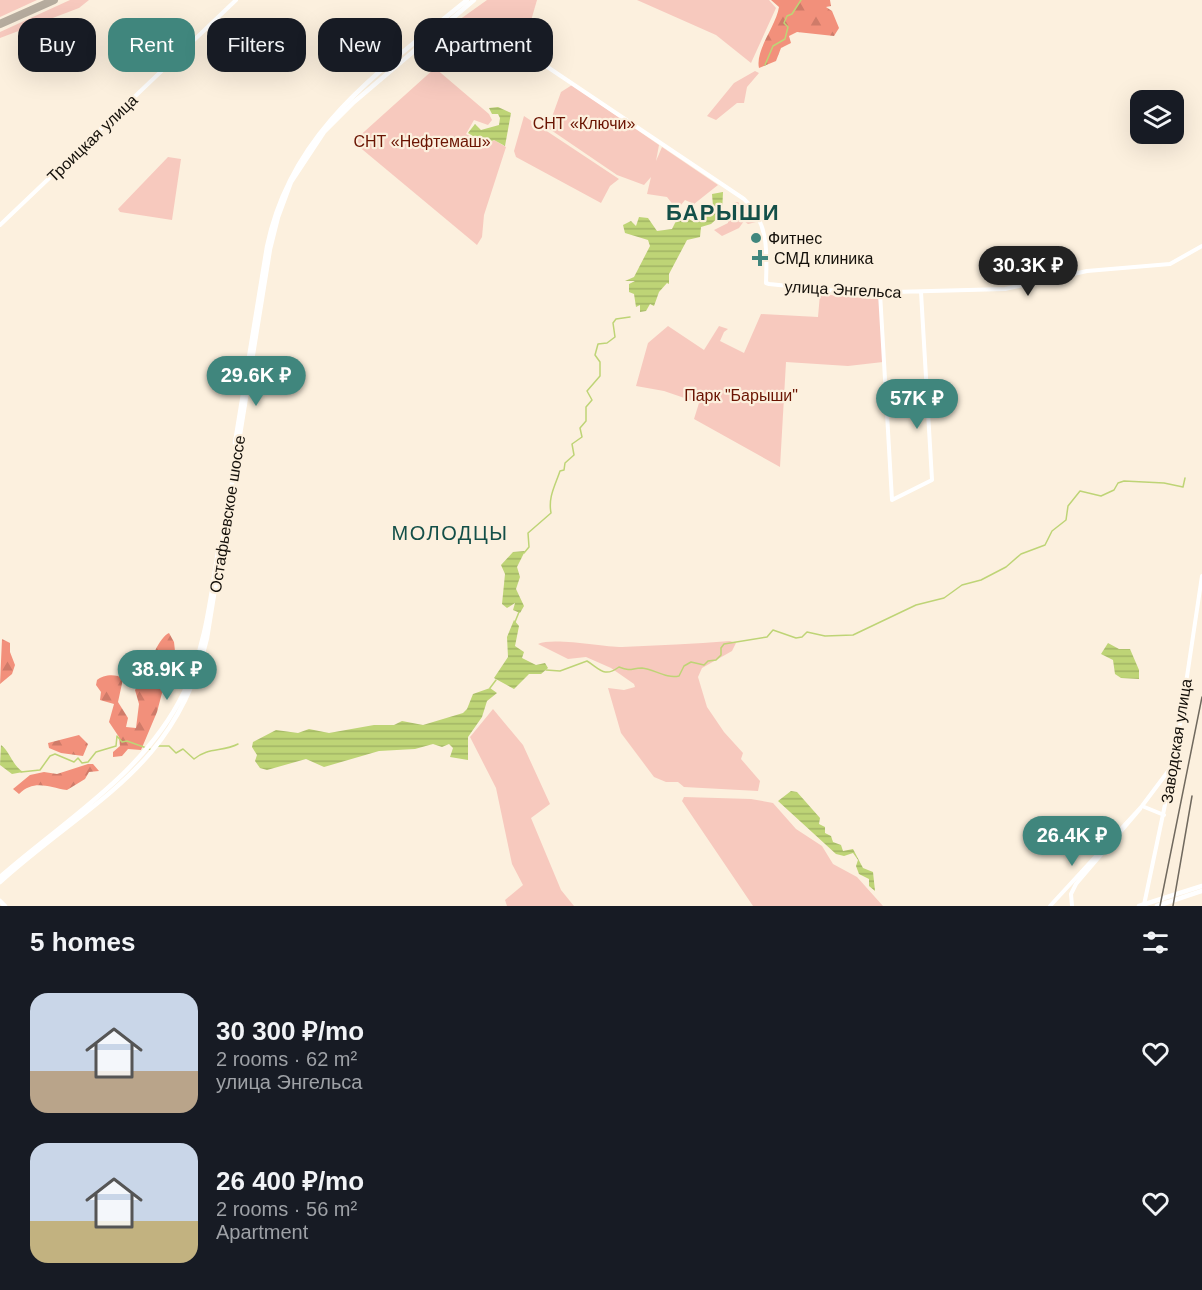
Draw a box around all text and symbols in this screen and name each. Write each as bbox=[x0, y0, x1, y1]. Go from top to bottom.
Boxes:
chip: Buy bbox=[18, 18, 96, 72]
chip: Rent bbox=[108, 18, 195, 72]
chip: Filters bbox=[207, 18, 306, 72]
chip: New bbox=[318, 18, 402, 72]
chip: Apartment bbox=[414, 18, 553, 72]
map controls bbox=[1130, 90, 1184, 144]
button: layers bbox=[1130, 90, 1184, 144]
street label: Троицкая улица bbox=[44, 91, 141, 186]
park label: СНТ «Ключи» bbox=[533, 115, 635, 132]
park label: СНТ «Нефтемаш» bbox=[353, 133, 491, 150]
district label: БАРЫШИ bbox=[666, 200, 780, 225]
place label: Фитнес bbox=[768, 230, 822, 247]
marker: Фитнес bbox=[749, 231, 763, 245]
pin: 30.3K ₽ bbox=[973, 246, 1083, 297]
marker: СМД клиника bbox=[751, 249, 769, 267]
place label: СМД клиника bbox=[774, 250, 874, 267]
text: 30.3K ₽ bbox=[993, 254, 1063, 276]
street label: улица Энгельса bbox=[784, 278, 902, 301]
pin: 29.6K ₽ bbox=[201, 356, 311, 407]
text: 29.6K ₽ bbox=[221, 364, 291, 386]
pin: 57K ₽ bbox=[875, 379, 959, 430]
park label: Парк "Барыши" bbox=[684, 387, 798, 404]
text: 57K ₽ bbox=[890, 387, 944, 409]
street label: Остафьевское шоссе bbox=[207, 434, 248, 594]
district label: МОЛОДЦЫ bbox=[392, 522, 508, 544]
pin: 38.9K ₽ bbox=[112, 650, 222, 701]
text: 38.9K ₽ bbox=[132, 658, 202, 680]
street label: Заводская улица bbox=[1158, 677, 1195, 805]
pin: 26.4K ₽ bbox=[1017, 816, 1127, 867]
text: 26.4K ₽ bbox=[1037, 824, 1107, 846]
icon: filters bbox=[1139, 926, 1172, 959]
text: 5 homes bbox=[30, 927, 136, 957]
text: 30 300 ₽/mo bbox=[216, 1016, 364, 1046]
icon: home bbox=[78, 1017, 150, 1089]
icon: heart bbox=[1139, 1037, 1172, 1070]
text: 2 rooms · 62 m² bbox=[216, 1048, 357, 1070]
text: улица Энгельса bbox=[216, 1071, 362, 1093]
text: 26 400 ₽/mo bbox=[216, 1166, 364, 1196]
icon: home bbox=[78, 1167, 150, 1239]
icon: heart bbox=[1139, 1187, 1172, 1220]
text: 2 rooms · 56 m² bbox=[216, 1198, 357, 1220]
text: Apartment bbox=[216, 1221, 308, 1243]

